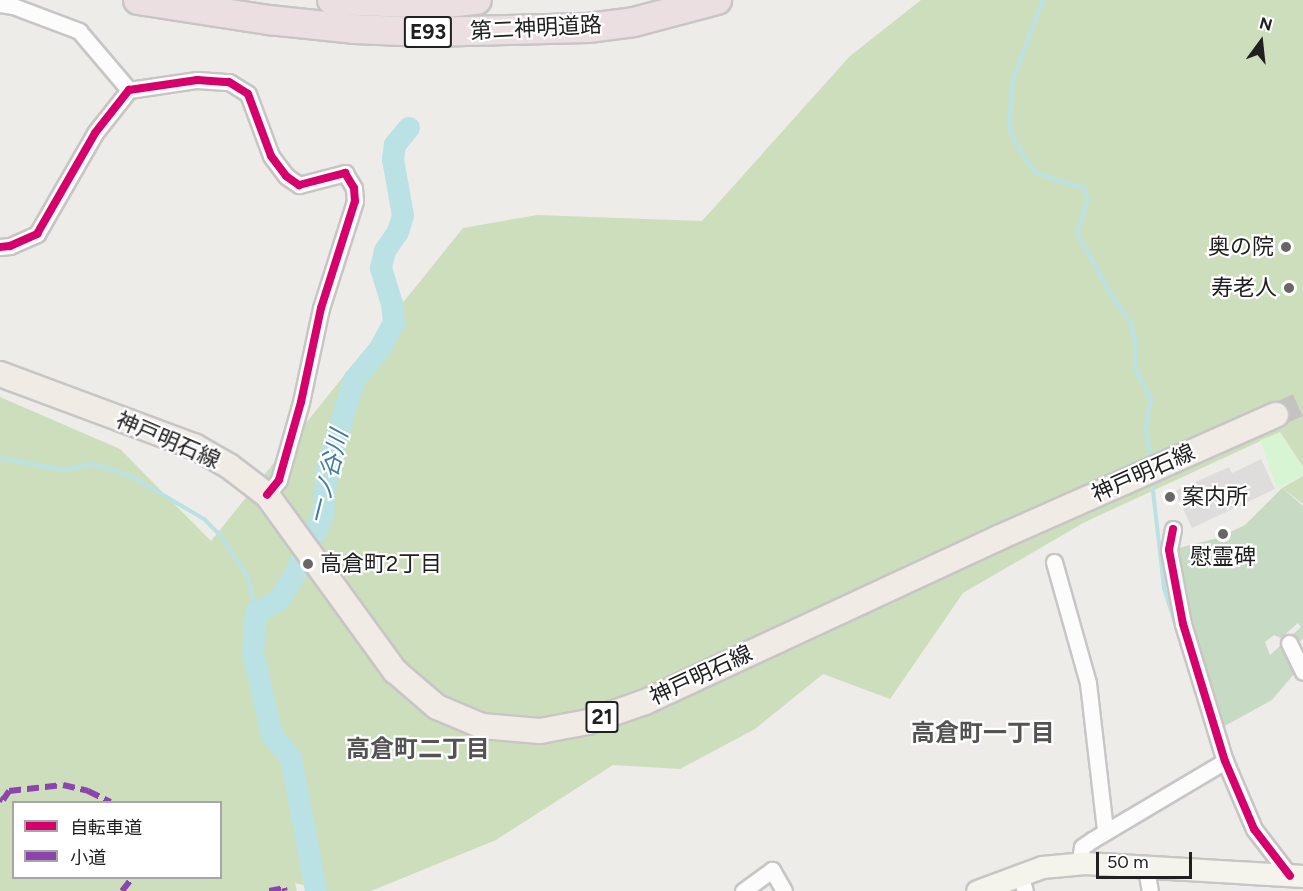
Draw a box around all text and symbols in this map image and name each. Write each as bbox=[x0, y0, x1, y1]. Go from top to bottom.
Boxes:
street label: 第二神明道路 bbox=[469, 11, 603, 45]
north arrow bbox=[1231, 12, 1291, 72]
text: N bbox=[1257, 13, 1274, 35]
road number: E93 bbox=[402, 14, 454, 50]
place label: 奥の院 bbox=[1208, 234, 1274, 260]
marker: 奥の院 bbox=[1279, 240, 1293, 254]
place label: 寿老人 bbox=[1211, 275, 1277, 301]
marker: 寿老人 bbox=[1282, 281, 1296, 295]
street label: 神戸明石線 bbox=[112, 406, 224, 474]
water label: 一ノ谷川 bbox=[302, 427, 354, 527]
street label: 神戸明石線 bbox=[1087, 439, 1199, 507]
place label: 案内所 bbox=[1182, 484, 1248, 510]
marker: 案内所 bbox=[1163, 490, 1177, 504]
marker: 慰霊碑 bbox=[1216, 527, 1230, 541]
place label: 慰霊碑 bbox=[1190, 544, 1256, 570]
place label: 高倉町2丁目 bbox=[320, 551, 442, 577]
marker: 高倉町2丁目 bbox=[301, 557, 315, 571]
street label: 神戸明石線 bbox=[646, 640, 756, 710]
road number: 21 bbox=[584, 699, 620, 735]
district label: 高倉町一丁目 bbox=[911, 719, 1055, 747]
district label: 高倉町二丁目 bbox=[346, 735, 490, 763]
legend bbox=[12, 801, 222, 879]
text: 自転車道 bbox=[70, 817, 142, 839]
scale bar bbox=[1099, 840, 1195, 878]
text: 小道 bbox=[70, 847, 106, 869]
text: 50 m bbox=[1107, 851, 1149, 873]

